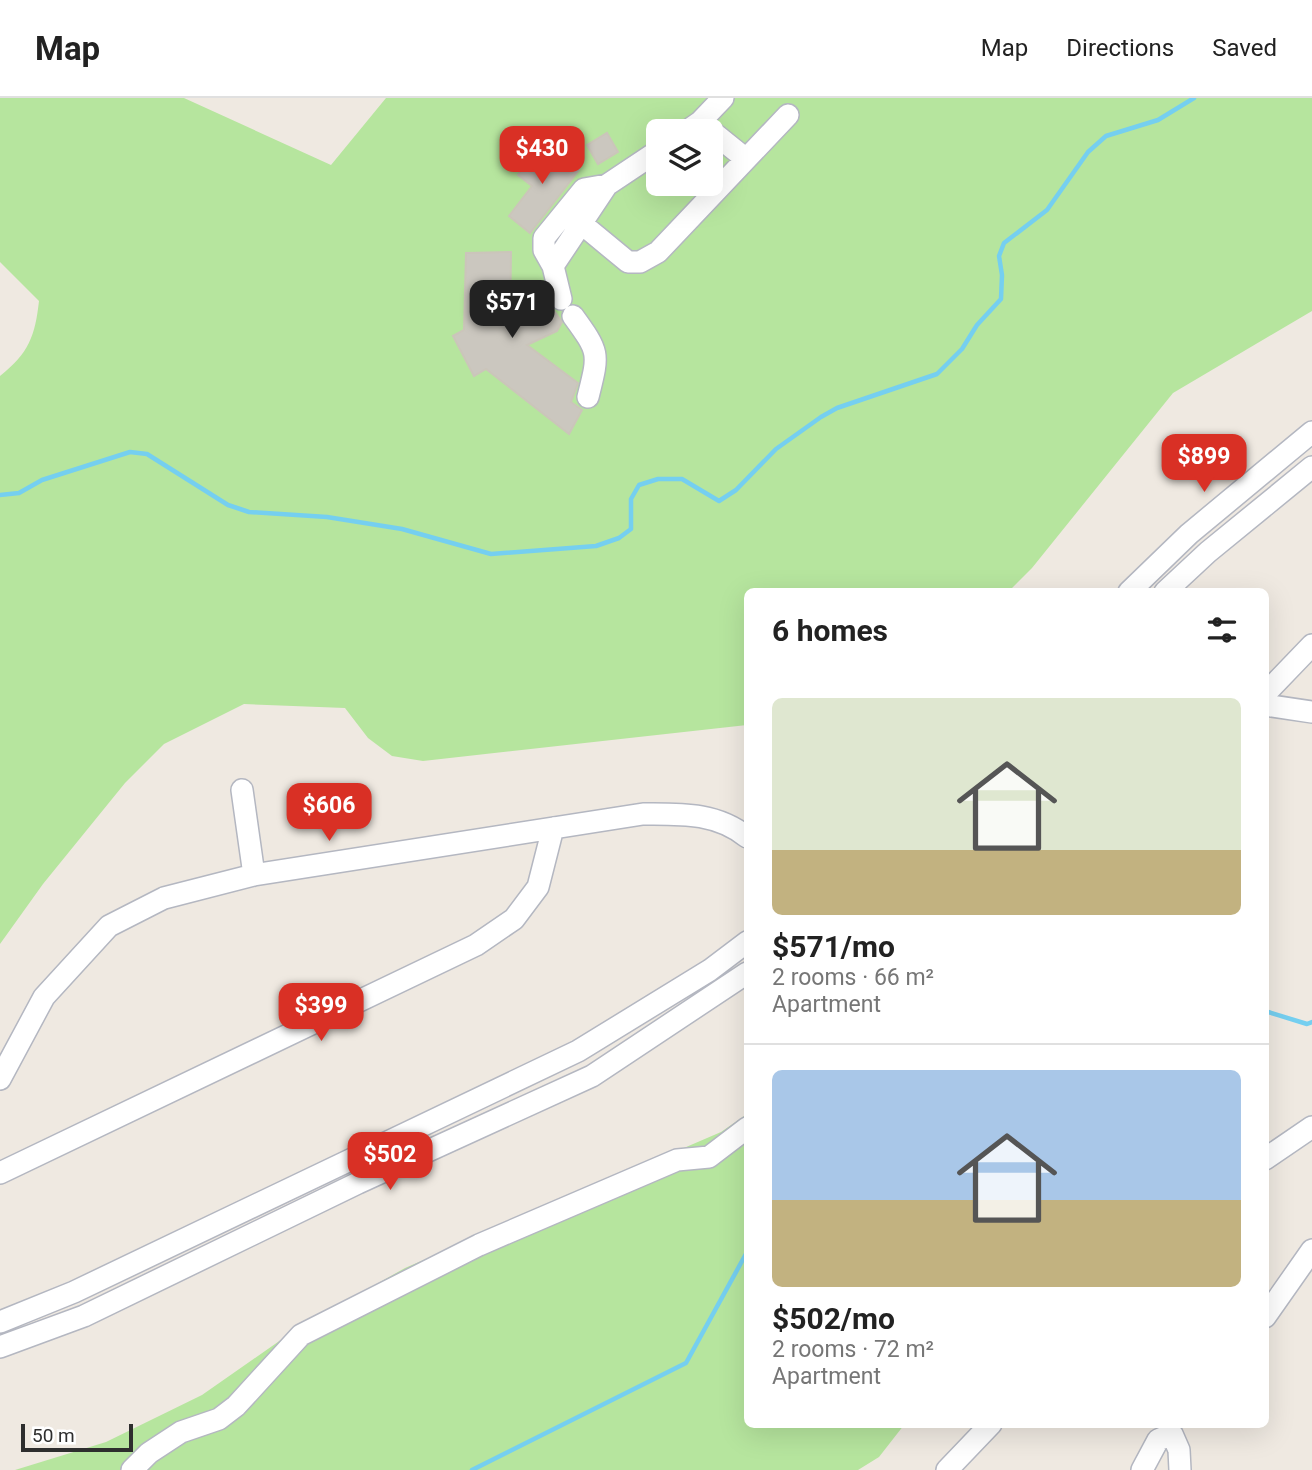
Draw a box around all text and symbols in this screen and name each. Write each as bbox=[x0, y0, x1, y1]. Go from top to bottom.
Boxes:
text: Map bbox=[35, 29, 100, 68]
text: Map bbox=[981, 34, 1028, 62]
text: Directions bbox=[1066, 34, 1174, 62]
text: Saved bbox=[1212, 34, 1277, 62]
map controls bbox=[646, 119, 723, 196]
button: layers bbox=[646, 119, 723, 196]
pin: $430 bbox=[501, 126, 583, 186]
text: $430 bbox=[516, 135, 568, 162]
pin: $571 bbox=[471, 280, 553, 340]
text: $571 bbox=[486, 289, 538, 316]
pin: $899 bbox=[1163, 434, 1245, 494]
text: $899 bbox=[1178, 443, 1230, 470]
icon: filters bbox=[1203, 611, 1241, 649]
text: 6 homes bbox=[772, 613, 888, 648]
icon: home bbox=[944, 743, 1070, 869]
pin: $606 bbox=[288, 784, 370, 843]
text: $606 bbox=[303, 792, 355, 819]
text: $571/mo bbox=[772, 929, 895, 964]
text: 2 rooms · 66 m² bbox=[772, 964, 934, 991]
pin: $399 bbox=[280, 984, 362, 1043]
text: Apartment bbox=[772, 991, 881, 1018]
text: $399 bbox=[295, 992, 347, 1019]
icon: home bbox=[944, 1115, 1070, 1241]
pin: $502 bbox=[349, 1132, 431, 1192]
text: $502 bbox=[364, 1141, 416, 1168]
text: $502/mo bbox=[772, 1301, 895, 1336]
text: 2 rooms · 72 m² bbox=[772, 1336, 934, 1363]
text: Apartment bbox=[772, 1363, 881, 1390]
scale bar bbox=[21, 1421, 133, 1453]
text: 50 m bbox=[32, 1424, 75, 1447]

